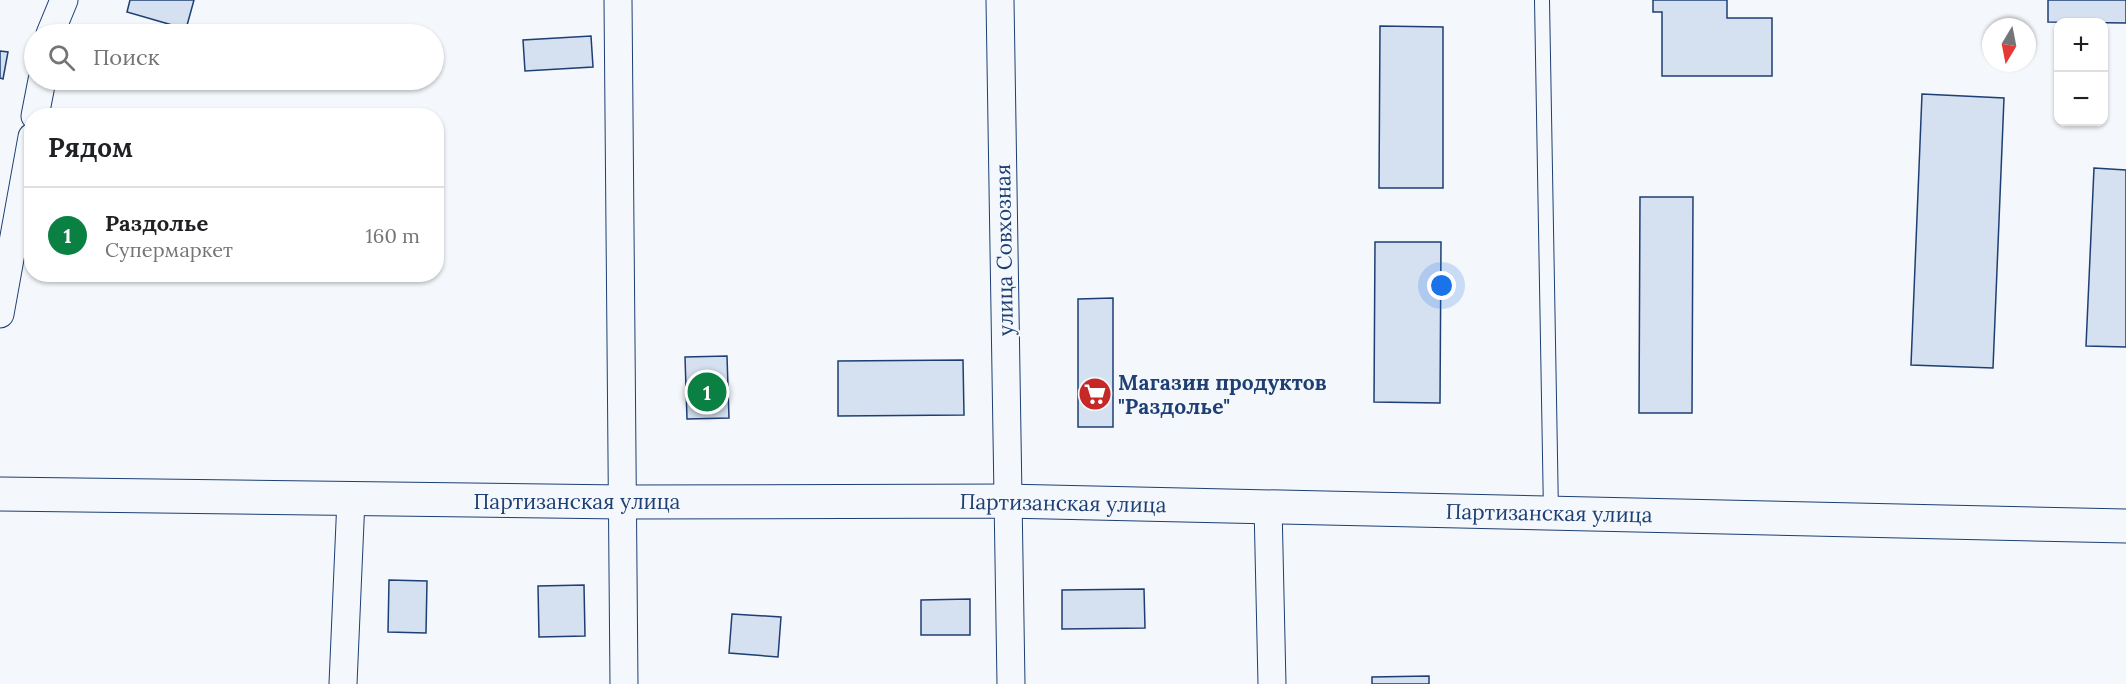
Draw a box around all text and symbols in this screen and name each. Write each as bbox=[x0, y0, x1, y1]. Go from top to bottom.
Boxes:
north arrow bbox=[1982, 18, 2036, 72]
map controls bbox=[2054, 18, 2108, 126]
button: + bbox=[2054, 18, 2108, 72]
search box bbox=[24, 24, 444, 90]
icon: search bbox=[45, 41, 78, 74]
text: Поиск bbox=[93, 43, 159, 71]
button: − bbox=[2054, 72, 2108, 126]
text: Рядом bbox=[48, 131, 133, 164]
street label: улица Совхозная bbox=[989, 164, 1019, 336]
text: Раздолье bbox=[105, 209, 208, 237]
text: 1 bbox=[63, 223, 72, 248]
text: 160 m bbox=[366, 223, 420, 248]
text: Супермаркет bbox=[105, 237, 233, 262]
your location bbox=[1427, 271, 1456, 300]
place label: Магазин продуктов "Раздолье" bbox=[1118, 369, 1327, 420]
pin: 1 bbox=[688, 370, 726, 414]
supermarket icon: Магазин продуктов "Раздолье" bbox=[1077, 376, 1113, 412]
street label: Партизанская улица bbox=[474, 488, 681, 515]
street label: Партизанская улица bbox=[959, 488, 1167, 518]
street label: Партизанская улица bbox=[1445, 498, 1653, 528]

